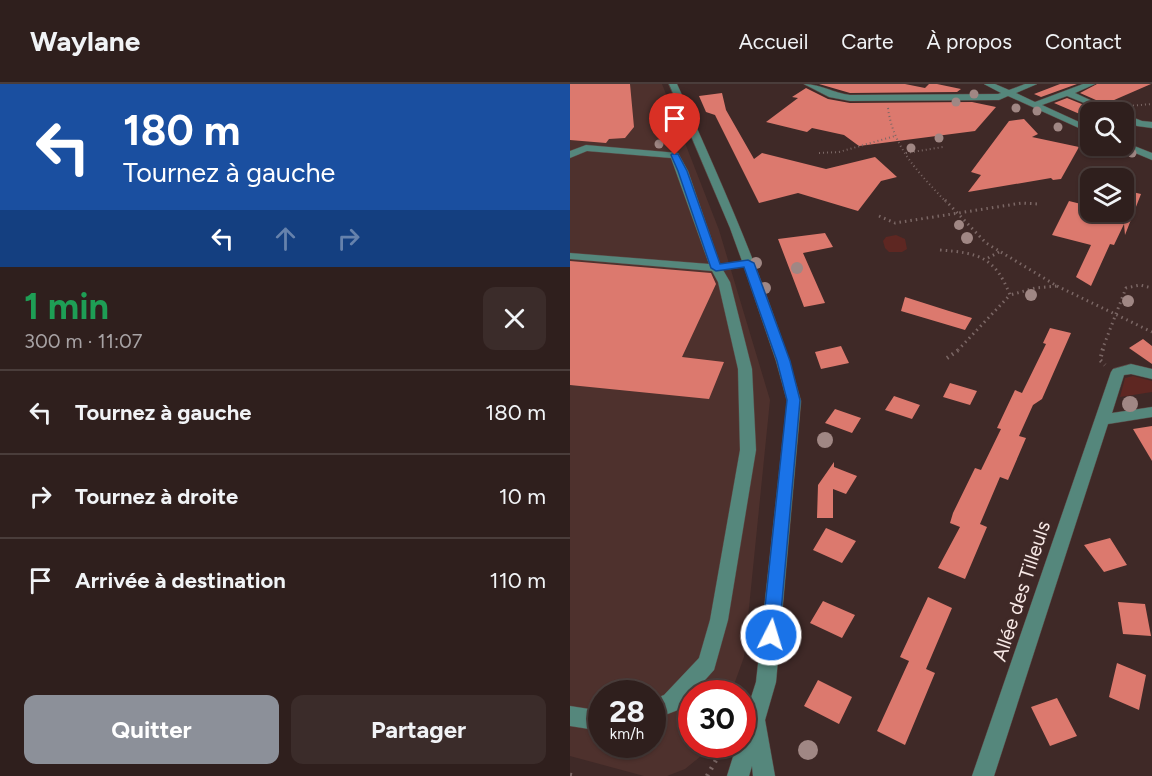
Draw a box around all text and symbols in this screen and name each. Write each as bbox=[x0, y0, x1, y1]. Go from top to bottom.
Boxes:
text: Waylane bbox=[30, 24, 140, 58]
text: Accueil bbox=[739, 29, 808, 54]
text: Carte bbox=[841, 29, 894, 54]
text: À propos bbox=[927, 29, 1012, 54]
text: Contact bbox=[1045, 29, 1122, 54]
pin bbox=[649, 93, 700, 155]
icon: arrive bbox=[658, 102, 691, 135]
map controls bbox=[1080, 102, 1134, 222]
button: search bbox=[1080, 102, 1134, 156]
text: 180 m bbox=[123, 105, 240, 156]
icon: left bbox=[24, 108, 102, 186]
text: Tournez à gauche bbox=[123, 156, 335, 189]
button: layers bbox=[1080, 168, 1134, 222]
icon: left bbox=[206, 222, 239, 255]
icon: ahead bbox=[269, 222, 302, 255]
icon: right bbox=[332, 222, 365, 255]
text: 1 min bbox=[24, 285, 109, 328]
button: close bbox=[483, 287, 546, 350]
text: 300 m · 11:07 bbox=[24, 329, 143, 353]
icon: left bbox=[24, 396, 57, 429]
text: Tournez à gauche bbox=[75, 399, 251, 426]
text: 180 m bbox=[485, 399, 546, 426]
icon: right bbox=[24, 480, 57, 513]
text: Tournez à droite bbox=[75, 483, 238, 510]
text: 10 m bbox=[499, 483, 546, 510]
street label: Allée des Tilleuls bbox=[987, 518, 1055, 664]
icon: arrive bbox=[24, 564, 57, 597]
text: Arrivée à destination bbox=[75, 567, 286, 594]
text: 110 m bbox=[490, 567, 546, 594]
position arrow bbox=[739, 603, 803, 667]
speed limit sign: 30 bbox=[678, 680, 756, 758]
text: 28 bbox=[609, 693, 645, 730]
button: Quitter bbox=[24, 695, 279, 764]
button: Partager bbox=[291, 695, 546, 764]
text: km/h bbox=[610, 725, 644, 743]

